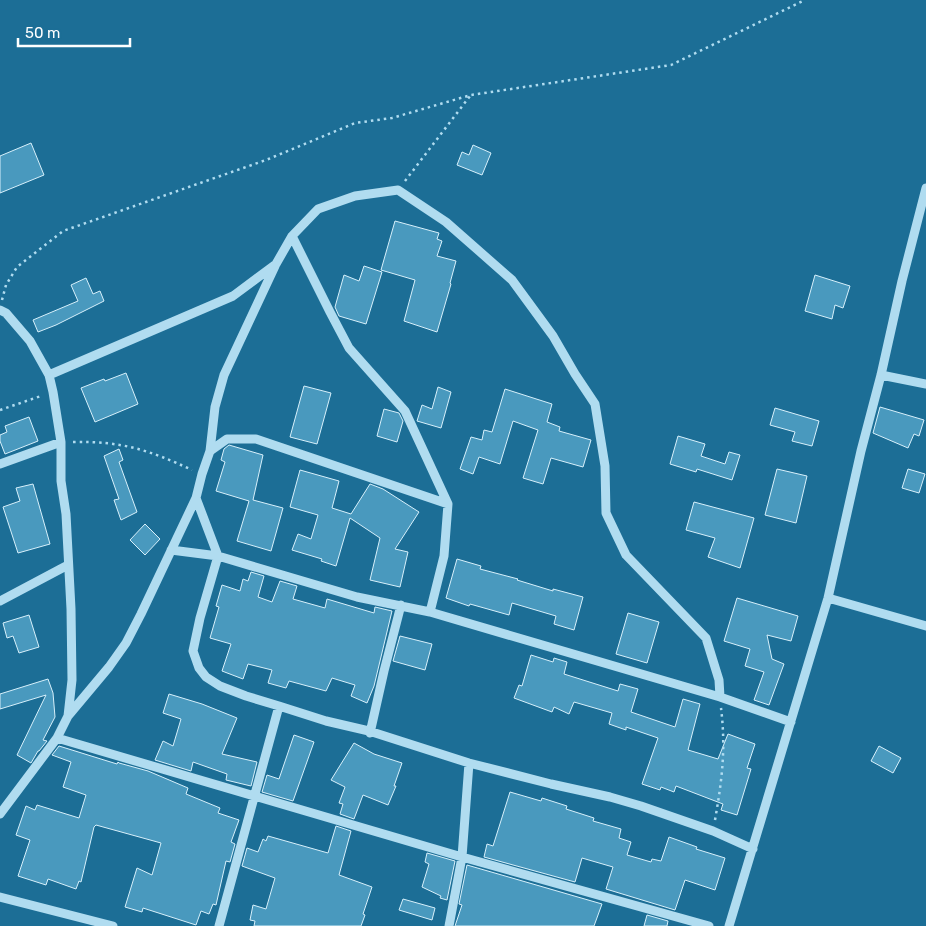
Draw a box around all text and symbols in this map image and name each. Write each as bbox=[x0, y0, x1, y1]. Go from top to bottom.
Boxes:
scale bar bbox=[18, 15, 130, 47]
text: 50 m bbox=[25, 24, 60, 42]

